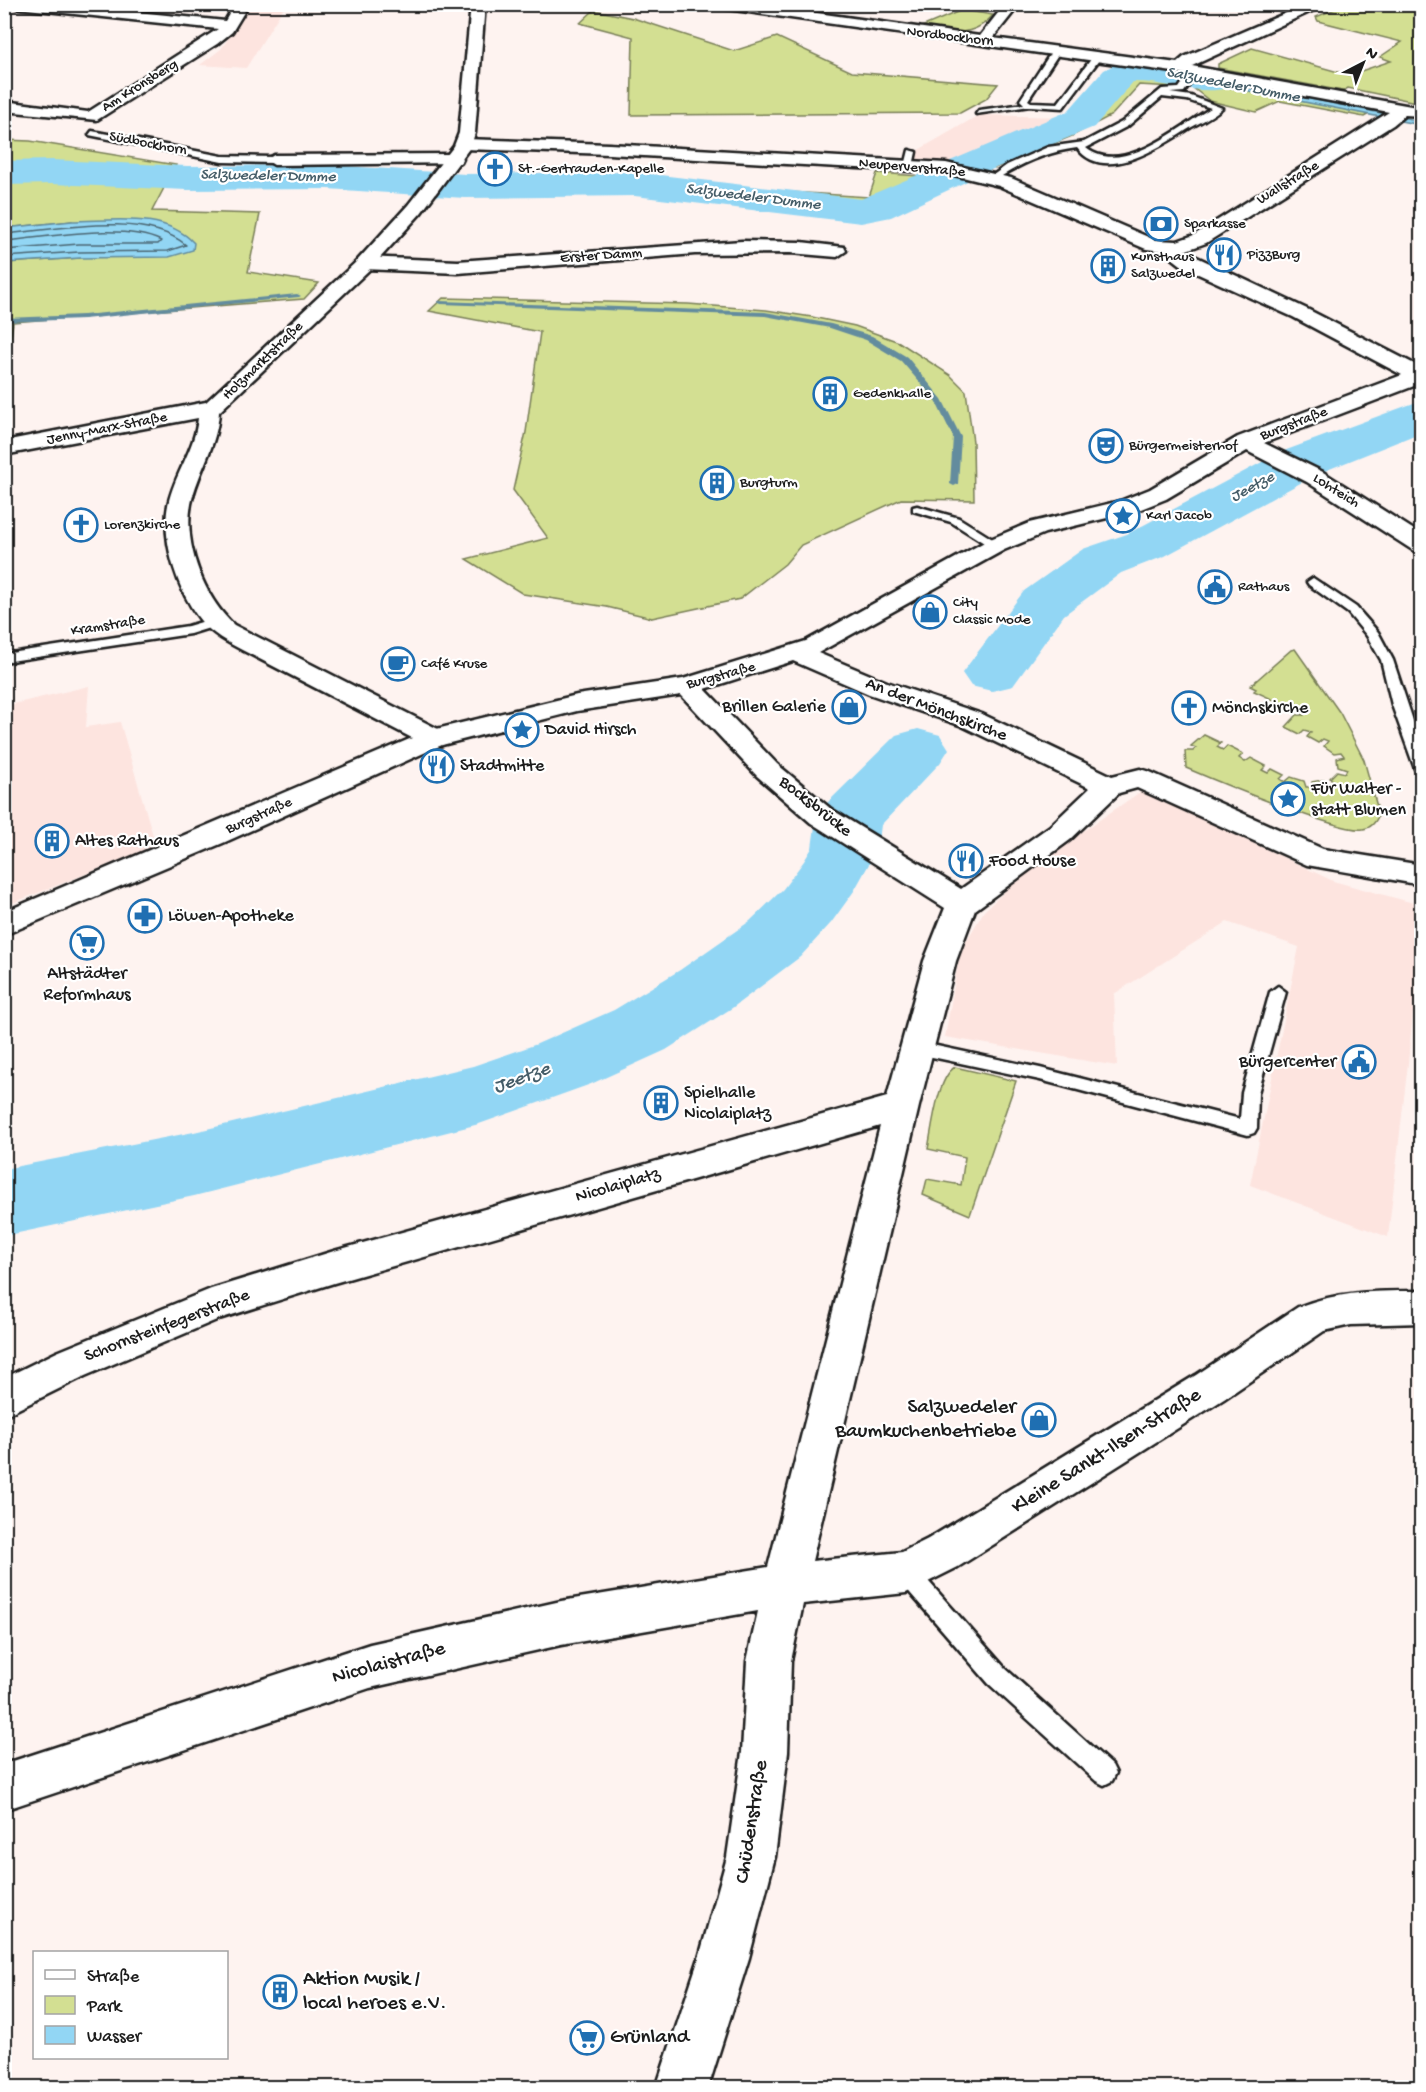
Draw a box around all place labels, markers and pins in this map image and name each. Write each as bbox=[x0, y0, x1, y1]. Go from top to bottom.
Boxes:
church icon: St.-Gertrauden-Kapelle bbox=[477, 151, 513, 187]
place label: St.-Gertrauden-Kapelle bbox=[518, 160, 665, 178]
bank icon: Sparkasse bbox=[1143, 206, 1179, 242]
place label: Sparkasse bbox=[1184, 215, 1246, 233]
restaurant icon: PizzBurg bbox=[1206, 237, 1242, 273]
place label: PizzBurg bbox=[1246, 246, 1300, 264]
building icon: Kunsthaus Salzwedel bbox=[1090, 248, 1126, 284]
place label: Kunsthaus Salzwedel bbox=[1131, 248, 1195, 283]
building icon: Gedenkhalle bbox=[812, 376, 848, 412]
place label: Gedenkhalle bbox=[853, 385, 932, 403]
theatre icon: Bürgermeisterhof bbox=[1088, 428, 1124, 464]
place label: Bürgermeisterhof bbox=[1128, 437, 1239, 455]
building icon: Burgturm bbox=[699, 465, 735, 501]
place label: Burgturm bbox=[739, 474, 798, 492]
place icon: Karl Jacob bbox=[1105, 498, 1141, 534]
church icon: Lorenzkirche bbox=[63, 507, 99, 543]
place label: Karl Jacob bbox=[1146, 507, 1212, 525]
place label: Lorenzkirche bbox=[104, 516, 180, 534]
public building icon: Rathaus bbox=[1197, 569, 1233, 605]
place label: Rathaus bbox=[1238, 578, 1290, 596]
shop icon: City Classic Mode bbox=[912, 594, 948, 630]
place label: City Classic Mode bbox=[953, 594, 1031, 629]
cafe icon: Café Kruse bbox=[380, 646, 416, 682]
place label: Café Kruse bbox=[421, 655, 487, 673]
shop icon: Brillen Galerie bbox=[831, 689, 867, 725]
church icon: Mönchskirche bbox=[1171, 690, 1207, 726]
place label: Brillen Galerie bbox=[721, 697, 827, 718]
place label: Mönchskirche bbox=[1212, 698, 1309, 719]
place icon: David Hirsch bbox=[504, 712, 540, 748]
place label: David Hirsch bbox=[544, 720, 637, 741]
restaurant icon: Stadtmitte bbox=[419, 748, 455, 784]
place label: Stadtmitte bbox=[460, 756, 545, 777]
place label: Für Walter - statt Blumen bbox=[1310, 779, 1407, 821]
place icon: Für Walter - statt Blumen bbox=[1270, 781, 1306, 817]
building icon: Altes Rathaus bbox=[34, 823, 70, 859]
place label: Altes Rathaus bbox=[75, 831, 180, 852]
restaurant icon: Food House bbox=[948, 843, 984, 879]
place label: Food House bbox=[988, 851, 1076, 872]
pharmacy icon: Löwen-Apotheke bbox=[127, 898, 163, 934]
place label: Löwen-Apotheke bbox=[168, 906, 295, 927]
supermarket icon: Altstädter Reformhaus bbox=[69, 925, 105, 961]
place label: Altstädter Reformhaus bbox=[43, 964, 132, 1006]
public building icon: Bürgercenter bbox=[1341, 1044, 1377, 1080]
place label: Bürgercenter bbox=[1238, 1052, 1338, 1073]
place label: Spielhalle Nicolaiplatz bbox=[684, 1083, 772, 1125]
building icon: Spielhalle Nicolaiplatz bbox=[643, 1085, 679, 1121]
place label: Salzwedeler Baumkuchenbetriebe bbox=[834, 1396, 1018, 1445]
shop icon: Salzwedeler Baumkuchenbetriebe bbox=[1021, 1402, 1057, 1438]
place label: Aktion Musik / local heroes e.V. bbox=[303, 1968, 447, 2017]
building icon: Aktion Musik / local heroes e.V. bbox=[262, 1974, 298, 2010]
supermarket icon: Grünland bbox=[569, 2020, 605, 2056]
place label: Grünland bbox=[610, 2026, 691, 2051]

